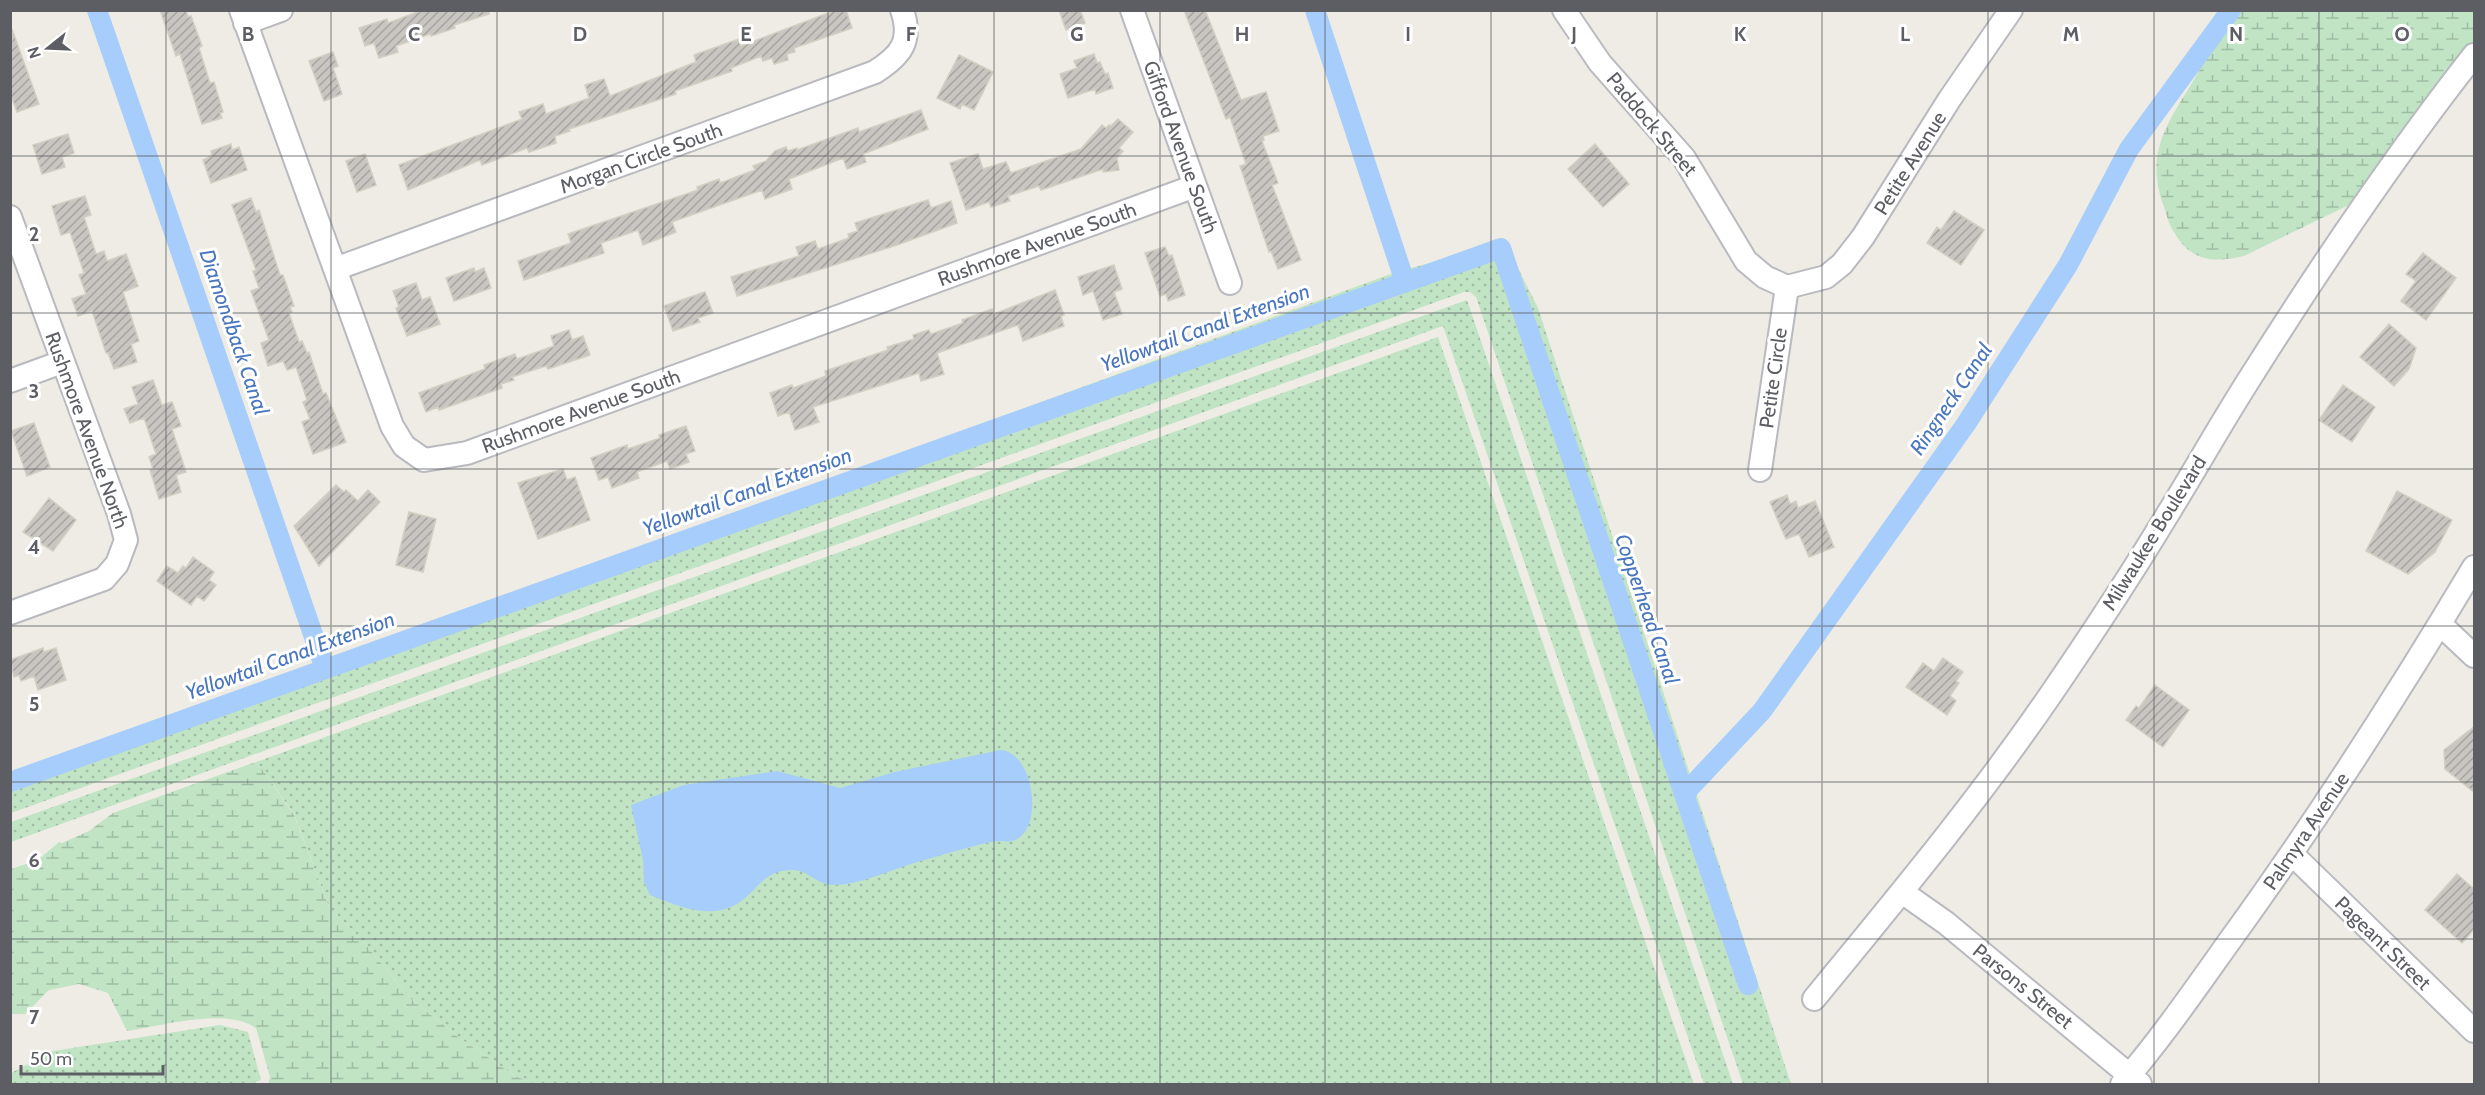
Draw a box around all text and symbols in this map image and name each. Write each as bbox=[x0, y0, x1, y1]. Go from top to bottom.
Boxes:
north arrow bbox=[18, 18, 78, 78]
text: B bbox=[242, 22, 254, 46]
text: C bbox=[408, 22, 420, 46]
text: D bbox=[573, 22, 587, 46]
text: E bbox=[740, 22, 752, 46]
text: F bbox=[906, 22, 917, 46]
text: G bbox=[1070, 22, 1084, 46]
text: H bbox=[1235, 22, 1249, 46]
text: I bbox=[1405, 22, 1411, 46]
text: J bbox=[1570, 22, 1577, 46]
text: K bbox=[1734, 22, 1747, 46]
text: L bbox=[1900, 22, 1910, 46]
text: M bbox=[2063, 22, 2079, 46]
text: N bbox=[2229, 22, 2243, 46]
text: O bbox=[2394, 22, 2410, 46]
text: N bbox=[23, 44, 45, 61]
street label: Gifford Avenue South bbox=[1139, 57, 1223, 237]
street label: Paddock Street bbox=[1602, 67, 1702, 181]
street label: Petite Avenue bbox=[1869, 107, 1951, 219]
street label: Morgan Circle South bbox=[557, 118, 725, 198]
street label: Rushmore Avenue South bbox=[934, 197, 1140, 291]
text: 2 bbox=[29, 222, 39, 246]
water label: Diamondback Canal bbox=[194, 246, 275, 418]
water label: Yellowtail Canal Extension bbox=[1097, 278, 1313, 377]
street label: Petite Circle bbox=[1754, 326, 1792, 430]
street label: Rushmore Avenue North bbox=[40, 328, 134, 532]
water label: Ringneck Canal bbox=[1904, 338, 1997, 459]
street label: Rushmore Avenue South bbox=[478, 364, 684, 458]
text: 3 bbox=[29, 379, 39, 403]
water label: Yellowtail Canal Extension bbox=[639, 442, 855, 541]
street label: Milwaukee Boulevard bbox=[2097, 451, 2211, 615]
water label: Copperhead Canal bbox=[1610, 530, 1685, 687]
text: 4 bbox=[28, 535, 40, 559]
water label: Yellowtail Canal Extension bbox=[182, 606, 398, 705]
text: 5 bbox=[29, 692, 39, 716]
street label: Palmyra Avenue bbox=[2258, 768, 2354, 894]
text: 6 bbox=[28, 848, 40, 872]
street label: Pageant Street bbox=[2330, 891, 2436, 995]
street label: Parsons Street bbox=[1968, 938, 2078, 1034]
text: 7 bbox=[29, 1005, 40, 1029]
scale bar bbox=[21, 1038, 164, 1076]
text: 50 m bbox=[30, 1048, 72, 1070]

